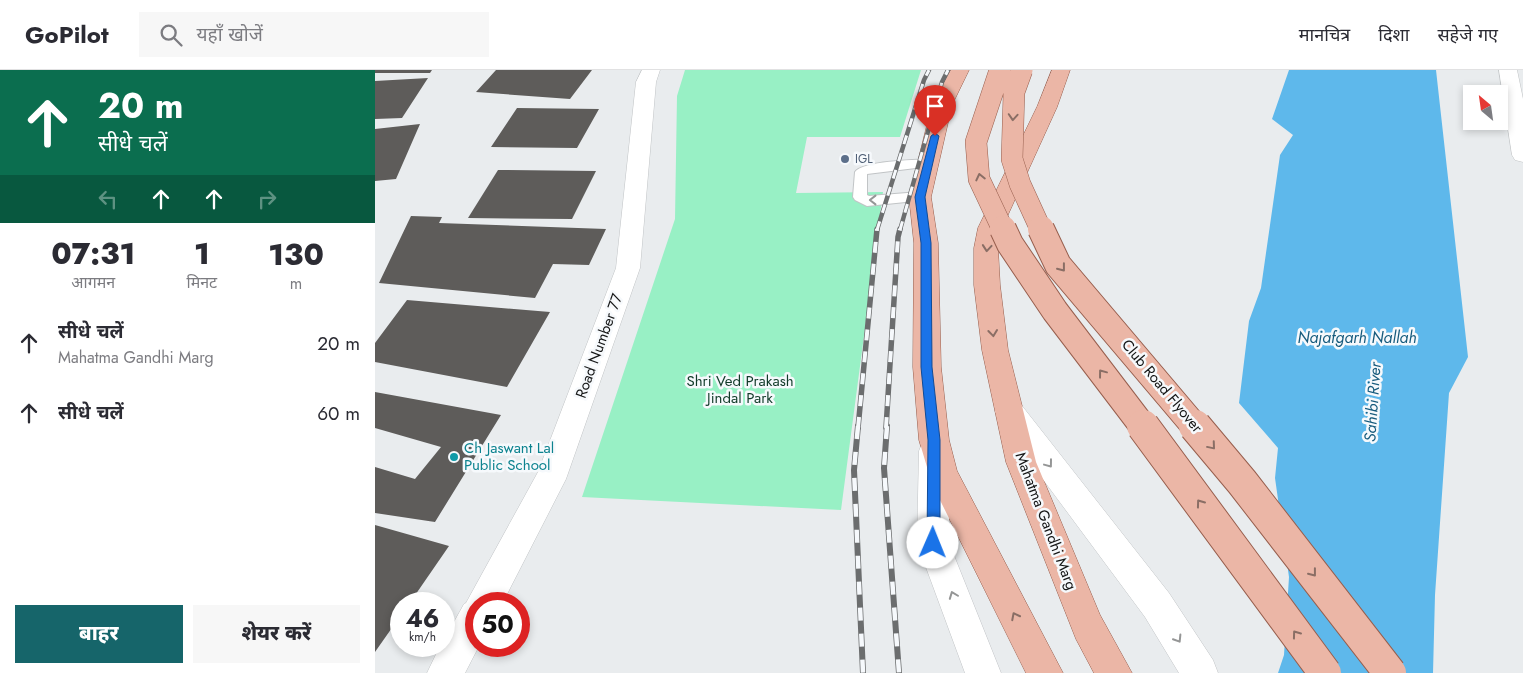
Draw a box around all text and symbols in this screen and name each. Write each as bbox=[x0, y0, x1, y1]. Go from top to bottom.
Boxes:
search box bbox=[139, 12, 489, 57]
text: GoPilot bbox=[25, 17, 109, 52]
icon: search bbox=[157, 21, 185, 49]
text: यहाँ खोजें bbox=[197, 21, 263, 48]
text: मानचित्र bbox=[1299, 22, 1350, 48]
text: दिशा bbox=[1378, 22, 1409, 48]
text: सहेजे गए bbox=[1437, 22, 1498, 48]
text: 20 m bbox=[98, 81, 183, 131]
pin bbox=[914, 85, 956, 136]
north arrow bbox=[1463, 85, 1507, 130]
map controls bbox=[1463, 85, 1508, 130]
icon: ahead bbox=[15, 90, 80, 155]
icon: arrive bbox=[921, 92, 949, 120]
one-way arrow bbox=[1007, 113, 1018, 121]
text: सीधे चलें bbox=[98, 127, 168, 159]
place label: IGL bbox=[855, 150, 873, 168]
marker: IGL bbox=[839, 153, 851, 165]
one-way arrow bbox=[975, 172, 986, 181]
icon: left bbox=[94, 185, 122, 213]
icon: ahead bbox=[147, 185, 175, 213]
icon: ahead bbox=[200, 185, 228, 213]
icon: right bbox=[253, 185, 281, 213]
one-way arrow bbox=[868, 195, 876, 205]
text: 07:31 bbox=[51, 232, 135, 275]
text: 1 bbox=[194, 232, 210, 275]
text: 130 bbox=[268, 233, 324, 276]
one-way arrow bbox=[982, 245, 993, 253]
one-way arrow bbox=[1056, 263, 1065, 272]
text: आगमन bbox=[71, 271, 115, 294]
text: मिनट bbox=[187, 271, 217, 294]
text: m bbox=[290, 272, 302, 295]
street label: Road Number 77 bbox=[570, 291, 628, 401]
text: सीधे चलें bbox=[58, 318, 124, 345]
water label: Najafgarh Nallah bbox=[1297, 326, 1417, 349]
icon: ahead bbox=[15, 329, 43, 357]
text: 20 m bbox=[317, 330, 360, 357]
one-way arrow bbox=[987, 330, 998, 338]
street label: Club Road Flyover bbox=[1116, 334, 1208, 438]
text: Mahatma Gandhi Marg bbox=[58, 346, 214, 369]
water label: Sahibi River bbox=[1358, 360, 1387, 443]
one-way arrow bbox=[1099, 369, 1108, 379]
park label: Shri Ved Prakash Jindal Park bbox=[686, 370, 794, 409]
icon: ahead bbox=[15, 399, 43, 427]
text: सीधे चलें bbox=[58, 399, 124, 426]
text: 60 m bbox=[317, 400, 360, 427]
place label: Ch Jaswant Lal Public School bbox=[464, 437, 554, 476]
one-way arrow bbox=[1206, 440, 1215, 449]
street label: Mahatma Gandhi Marg bbox=[1010, 449, 1082, 593]
marker: Ch Jaswant Lal Public School bbox=[448, 451, 460, 463]
one-way arrow bbox=[1043, 458, 1052, 468]
one-way arrow bbox=[1197, 499, 1206, 509]
position arrow bbox=[906, 516, 958, 568]
one-way arrow bbox=[1307, 567, 1315, 576]
one-way arrow bbox=[949, 591, 959, 600]
speed limit sign: 50 bbox=[465, 592, 530, 657]
text: 46 bbox=[405, 600, 440, 636]
button: बाहर bbox=[15, 605, 183, 663]
button: शेयर करें bbox=[193, 605, 360, 663]
one-way arrow bbox=[1011, 612, 1021, 621]
text: km/h bbox=[409, 628, 436, 646]
one-way arrow bbox=[1293, 630, 1302, 640]
one-way arrow bbox=[1172, 634, 1182, 643]

